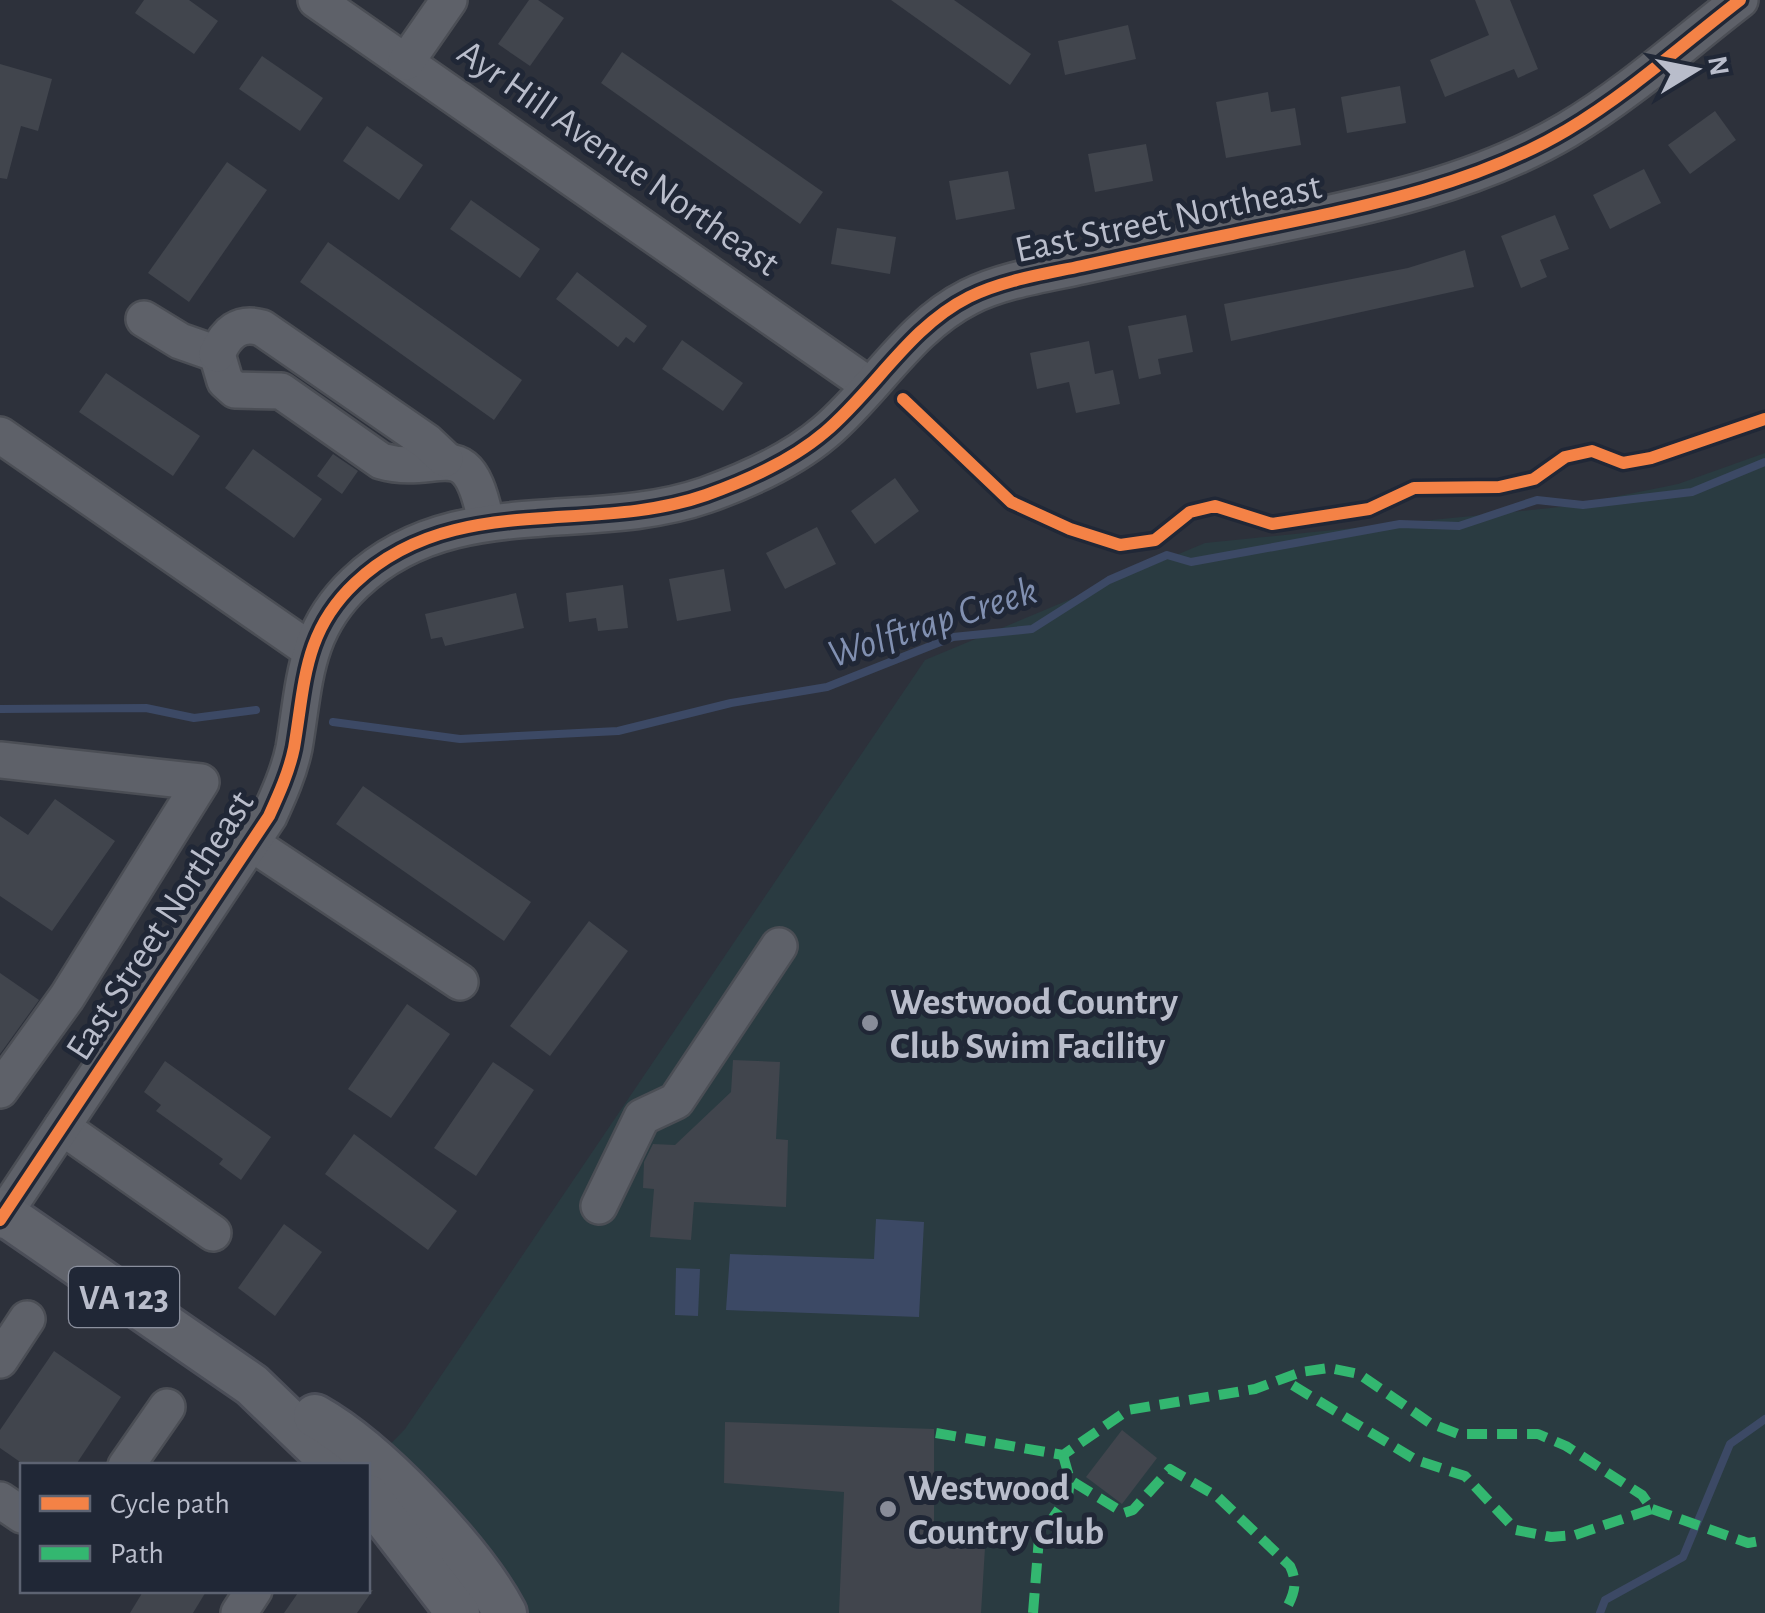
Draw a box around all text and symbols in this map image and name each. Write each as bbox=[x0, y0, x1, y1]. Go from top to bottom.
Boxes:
north arrow bbox=[1645, 20, 1745, 120]
street label: Ayr Hill Avenue Northeast bbox=[450, 33, 785, 284]
text: N bbox=[1702, 54, 1733, 78]
street label: East Street Northeast bbox=[1012, 168, 1325, 270]
water label: Wolftrap Creek bbox=[823, 570, 1042, 675]
street label: East Street Northeast bbox=[60, 785, 262, 1067]
place label: Westwood Country Club Swim Facility bbox=[890, 984, 1178, 1066]
marker: Westwood Country Club Swim Facility bbox=[859, 1012, 881, 1034]
road number: VA 123 bbox=[69, 1267, 179, 1327]
legend bbox=[20, 1463, 370, 1593]
place label: Westwood Country Club bbox=[908, 1470, 1104, 1552]
text: Cycle path bbox=[110, 1489, 230, 1519]
marker: Westwood Country Club bbox=[877, 1498, 899, 1520]
text: Path bbox=[110, 1539, 164, 1569]

